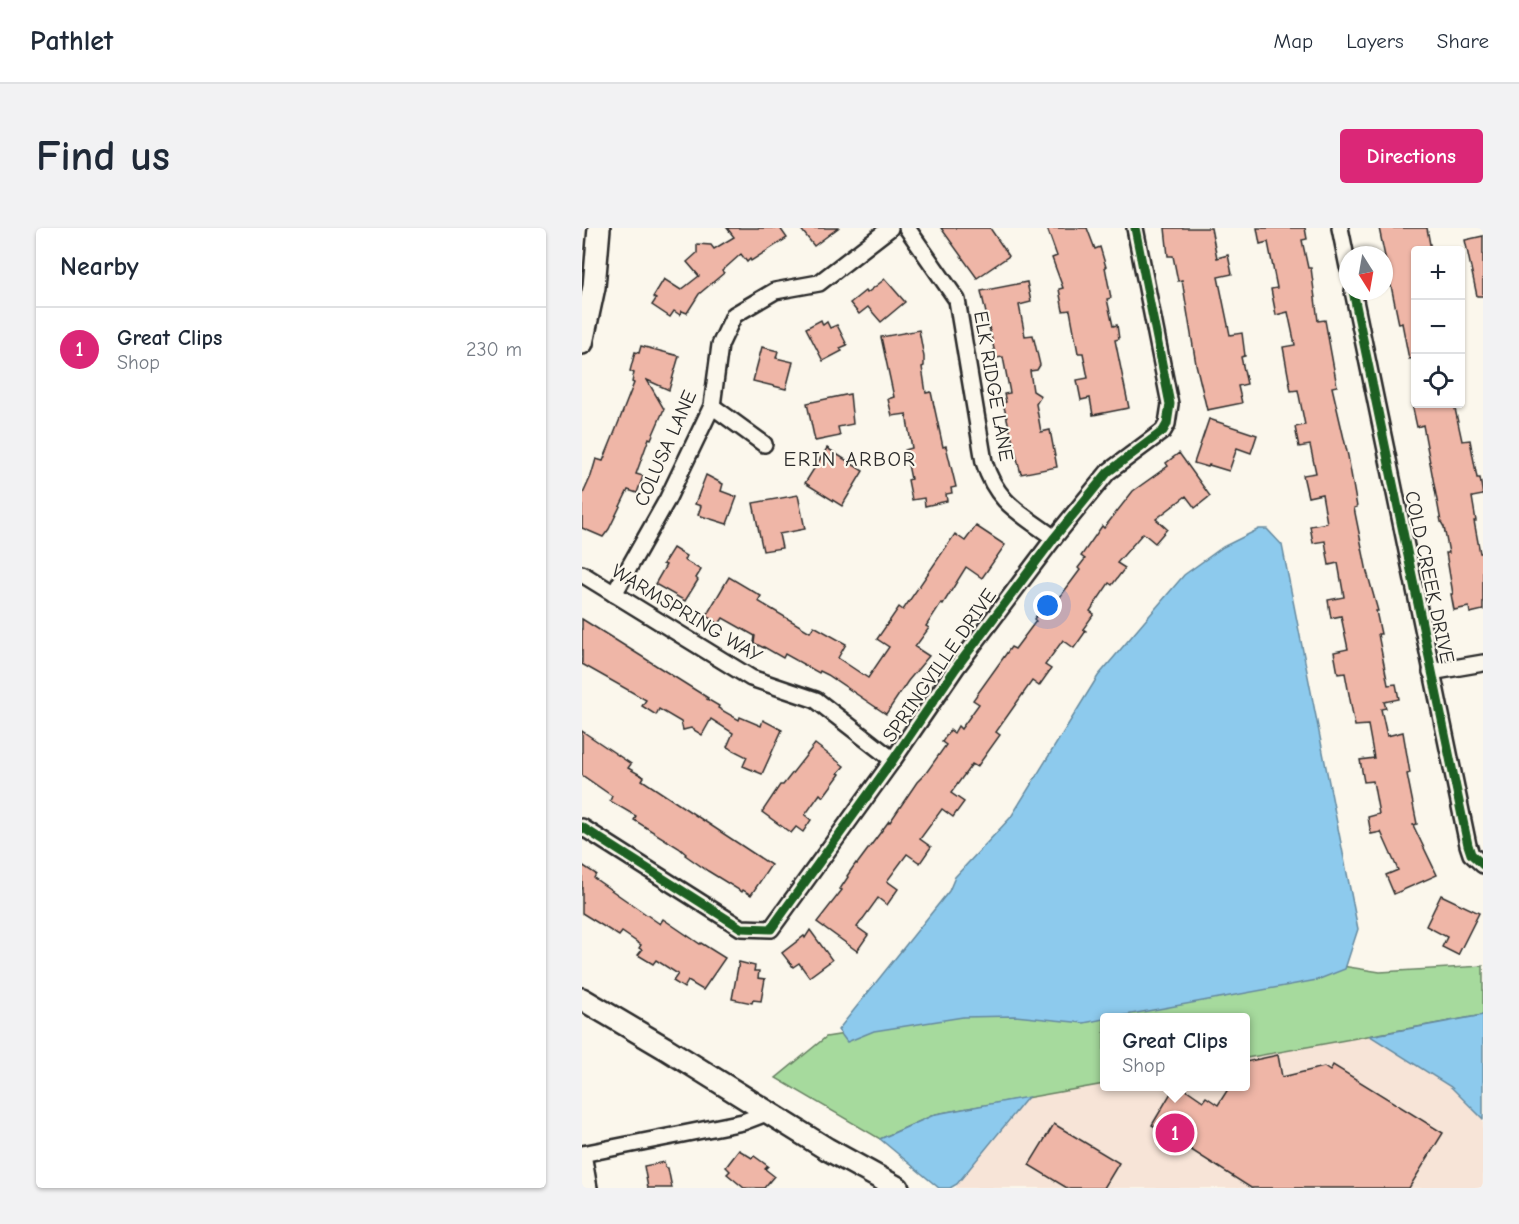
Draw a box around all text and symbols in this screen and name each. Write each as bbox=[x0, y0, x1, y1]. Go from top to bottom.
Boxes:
text: Pathlet bbox=[30, 25, 113, 57]
text: Map bbox=[1274, 29, 1313, 53]
text: Layers bbox=[1346, 29, 1404, 53]
text: Share bbox=[1437, 29, 1489, 53]
button: Directions bbox=[1340, 129, 1483, 183]
text: Find us bbox=[36, 132, 170, 181]
north arrow bbox=[1339, 246, 1393, 300]
map controls bbox=[1411, 246, 1465, 408]
button: + bbox=[1411, 246, 1465, 300]
text: Nearby bbox=[60, 252, 139, 282]
button: − bbox=[1411, 300, 1465, 354]
street label: ELK RIDGE LANE bbox=[969, 309, 1018, 463]
text: Great Clips bbox=[117, 325, 222, 351]
text: 1 bbox=[76, 338, 83, 361]
text: 230 m bbox=[466, 338, 522, 361]
text: Shop bbox=[117, 351, 160, 374]
button: locate bbox=[1411, 354, 1465, 408]
street label: COLUSA LANE bbox=[630, 387, 701, 510]
district label: ERIN ARBOR bbox=[784, 447, 917, 471]
street label: COLD CREEK DRIVE bbox=[1400, 489, 1459, 665]
street label: WARMSPRING WAY bbox=[607, 559, 766, 667]
street label: SPRINGVILLE DRIVE bbox=[878, 584, 1001, 746]
your location bbox=[1033, 591, 1062, 620]
popup bbox=[1100, 1013, 1250, 1091]
text: Great Clips bbox=[1122, 1028, 1228, 1054]
text: Shop bbox=[1122, 1054, 1165, 1077]
pin: 1 bbox=[1156, 1110, 1194, 1156]

